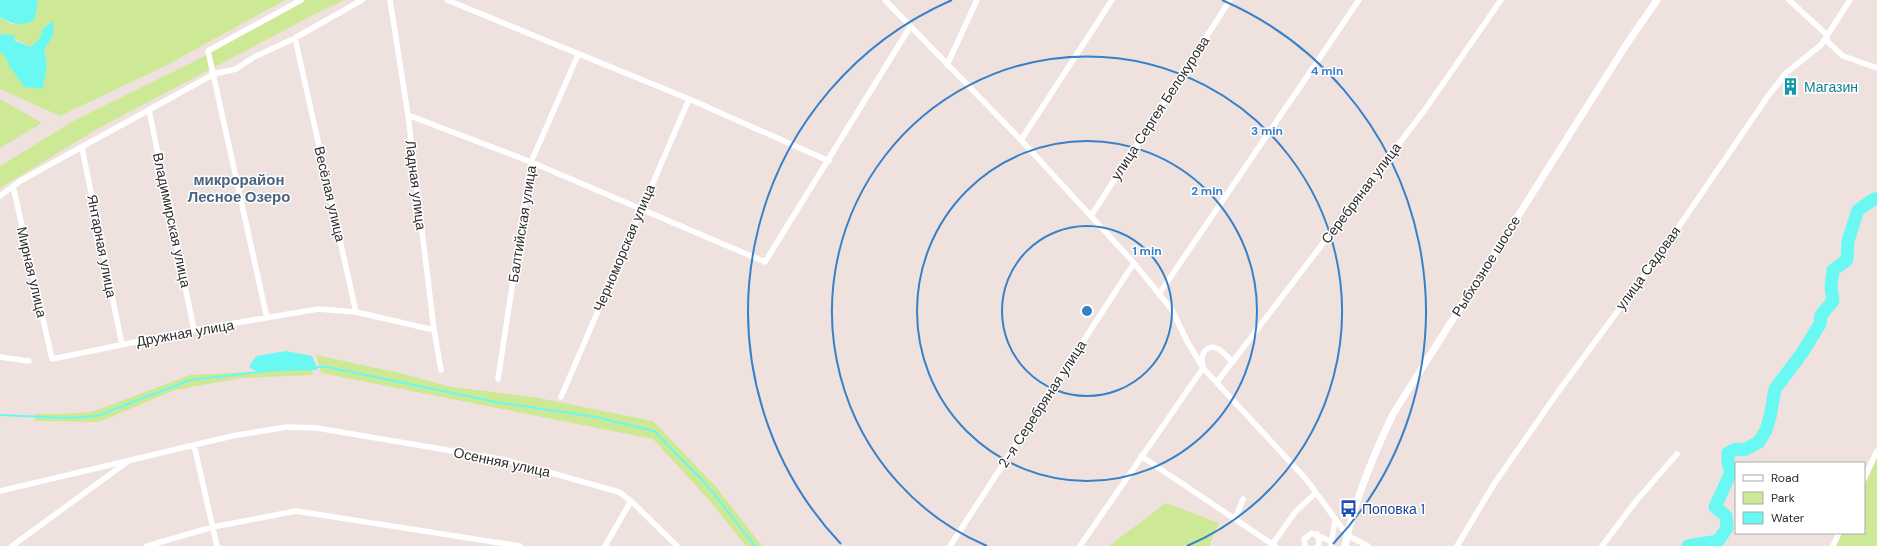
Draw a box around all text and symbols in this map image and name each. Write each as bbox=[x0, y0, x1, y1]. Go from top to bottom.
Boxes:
street label: улица Сергея Белокурова bbox=[1107, 32, 1213, 183]
text: 4 min bbox=[1311, 63, 1343, 79]
building icon: Магазин bbox=[1781, 77, 1801, 97]
place label: Магазин bbox=[1804, 78, 1858, 96]
text: 3 min bbox=[1251, 123, 1283, 139]
street label: Ладная улица bbox=[402, 139, 430, 231]
street label: Серебряная улица bbox=[1317, 139, 1405, 247]
street label: Весёлая улица bbox=[310, 144, 350, 244]
street label: Владимирская улица bbox=[149, 151, 195, 289]
street label: Балтийская улица bbox=[504, 164, 540, 284]
district label: микрорайон Лесное Озеро bbox=[188, 170, 290, 207]
street label: Черноморская улица bbox=[589, 181, 659, 314]
text: 2 min bbox=[1191, 183, 1223, 199]
street label: Янтарная улица bbox=[83, 193, 121, 299]
street label: Рыбхозное шоссе bbox=[1448, 212, 1524, 320]
street label: улица Садовая bbox=[1612, 223, 1684, 313]
street label: Мирная улица bbox=[13, 225, 51, 319]
text: 1 min bbox=[1132, 243, 1162, 259]
centre of rings bbox=[1080, 304, 1094, 318]
street label: Дружная улица bbox=[135, 316, 235, 350]
street label: 2-я Серебряная улица bbox=[994, 337, 1090, 471]
street label: Осенняя улица bbox=[452, 443, 552, 481]
legend bbox=[1735, 462, 1865, 534]
text: Road bbox=[1771, 470, 1799, 486]
text: Park bbox=[1771, 490, 1795, 506]
bus stop icon: Поповка 1 bbox=[1339, 499, 1359, 519]
place label: Поповка 1 bbox=[1362, 500, 1425, 518]
text: Water bbox=[1771, 510, 1805, 526]

